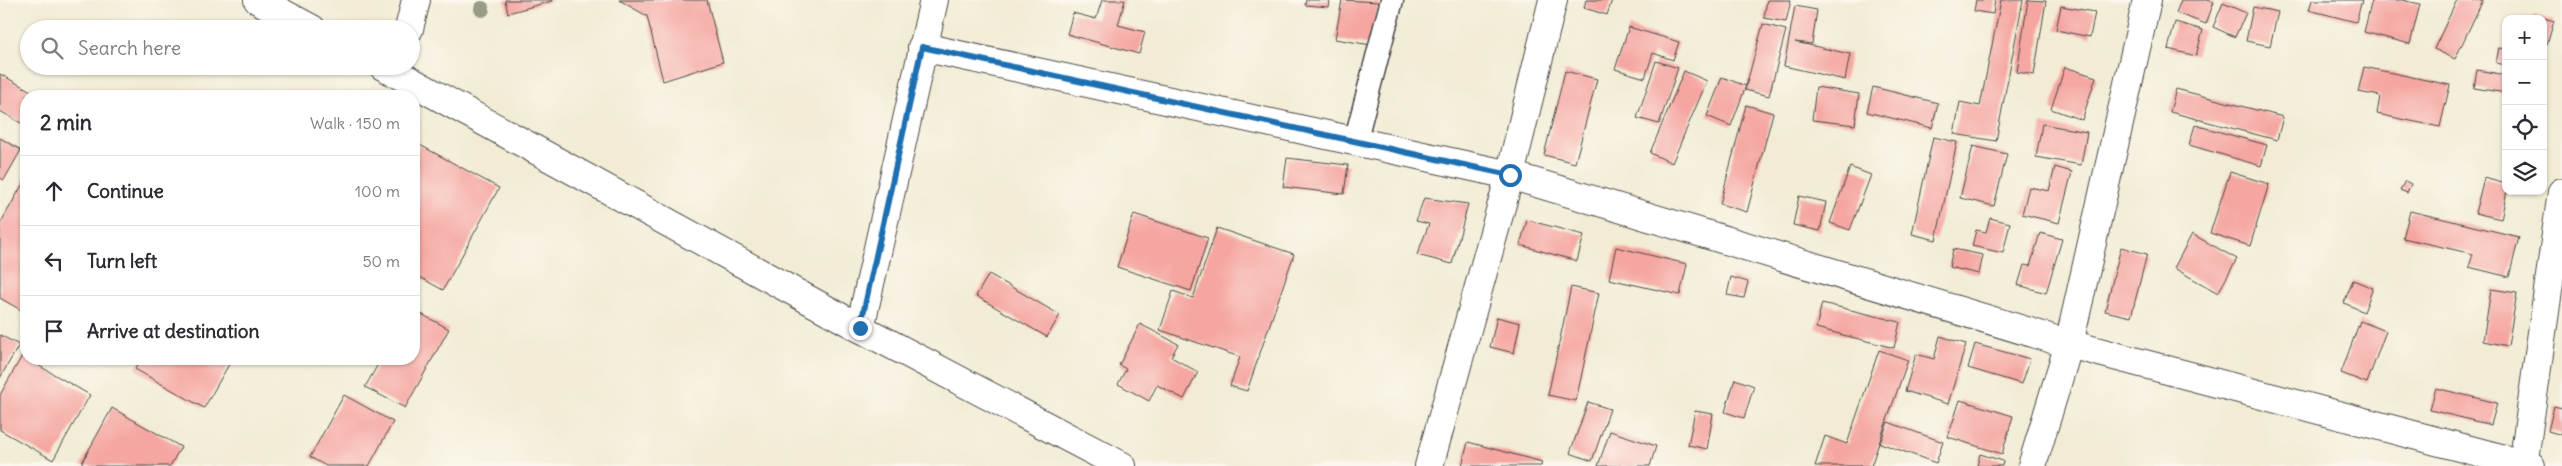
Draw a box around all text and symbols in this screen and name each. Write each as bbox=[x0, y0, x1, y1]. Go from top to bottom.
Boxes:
map controls bbox=[2502, 15, 2547, 195]
button: + bbox=[2502, 15, 2547, 60]
search box bbox=[20, 20, 420, 75]
icon: search bbox=[38, 34, 66, 62]
text: Search here bbox=[78, 36, 181, 60]
button: − bbox=[2502, 60, 2547, 105]
button: locate bbox=[2502, 105, 2547, 150]
text: 2 min bbox=[40, 109, 92, 136]
text: Walk · 150 m bbox=[310, 113, 400, 133]
button: layers bbox=[2502, 150, 2547, 195]
route start bbox=[1499, 164, 1522, 187]
icon: ahead bbox=[40, 177, 68, 205]
text: Continue bbox=[87, 179, 164, 203]
text: 100 m bbox=[355, 181, 400, 201]
icon: left bbox=[40, 247, 68, 275]
text: Turn left bbox=[87, 249, 157, 273]
text: 50 m bbox=[362, 251, 400, 271]
icon: arrive bbox=[40, 317, 68, 345]
route end bbox=[849, 317, 872, 340]
text: Arrive at destination bbox=[87, 319, 260, 343]

